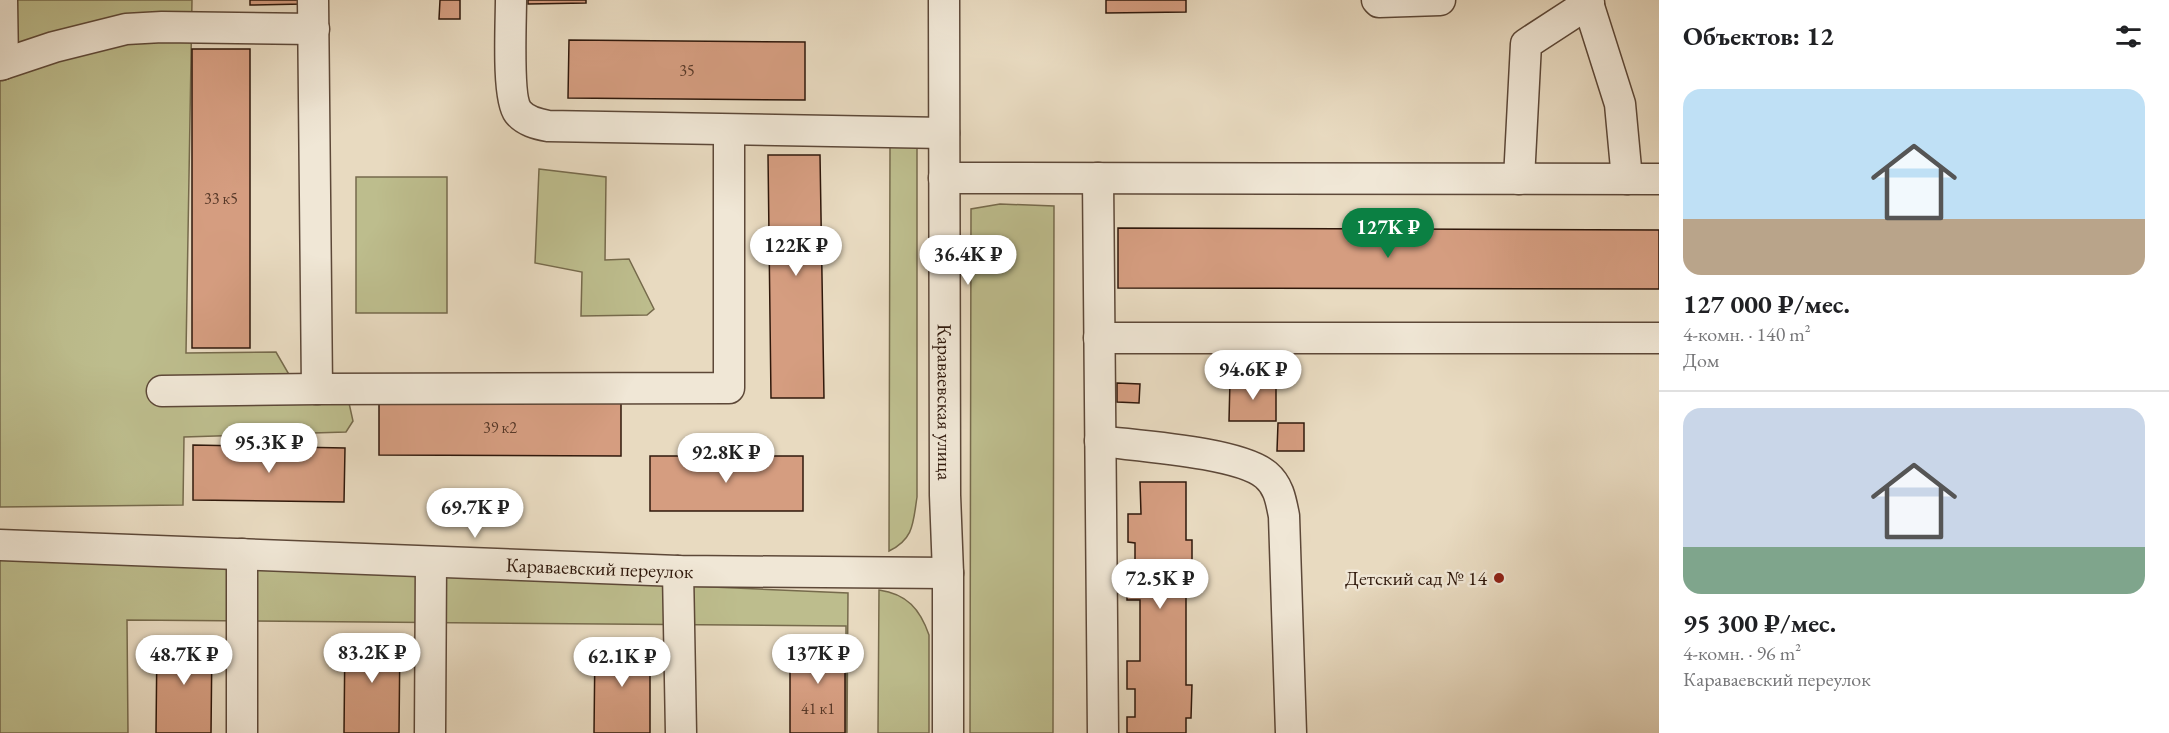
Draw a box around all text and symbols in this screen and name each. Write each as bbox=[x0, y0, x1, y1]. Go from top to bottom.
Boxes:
text: Объектов: 12 bbox=[1683, 19, 1834, 53]
icon: filters bbox=[2112, 20, 2145, 53]
house number: 35 bbox=[679, 60, 695, 81]
icon: home bbox=[1860, 128, 1968, 236]
house number: 33 к5 bbox=[204, 188, 238, 209]
pin: 127K ₽ bbox=[1339, 208, 1437, 259]
text: 127K ₽ bbox=[1356, 214, 1420, 240]
pin: 122K ₽ bbox=[747, 226, 845, 277]
text: 122K ₽ bbox=[764, 232, 828, 258]
pin: 36.4K ₽ bbox=[913, 235, 1023, 286]
text: 36.4K ₽ bbox=[934, 241, 1002, 267]
text: 127 000 ₽/мес. bbox=[1683, 287, 1850, 321]
text: 4-комн. · 140 m² bbox=[1683, 321, 1811, 347]
street label: Караваевская улица bbox=[932, 324, 958, 480]
text: Дом bbox=[1683, 347, 1719, 373]
pin: 94.6K ₽ bbox=[1198, 350, 1308, 401]
text: 94.6K ₽ bbox=[1219, 356, 1287, 382]
house number: 39 к2 bbox=[483, 417, 517, 438]
pin: 95.3K ₽ bbox=[214, 423, 324, 474]
text: 95.3K ₽ bbox=[235, 429, 303, 455]
pin: 92.8K ₽ bbox=[671, 433, 781, 484]
text: 92.8K ₽ bbox=[692, 439, 760, 465]
icon: home bbox=[1860, 447, 1968, 555]
pin: 69.7K ₽ bbox=[420, 488, 530, 539]
text: 69.7K ₽ bbox=[441, 494, 509, 520]
street label: Караваевский переулок bbox=[505, 551, 694, 584]
pin: 72.5K ₽ bbox=[1105, 559, 1215, 610]
text: 72.5K ₽ bbox=[1126, 565, 1194, 591]
place label: Детский сад № 14 bbox=[1345, 565, 1487, 591]
marker: Детский сад № 14 bbox=[1492, 571, 1506, 585]
text: 95 300 ₽/мес. bbox=[1683, 606, 1836, 640]
pin: 83.2K ₽ bbox=[317, 633, 427, 684]
pin: 137K ₽ bbox=[769, 634, 867, 685]
pin: 48.7K ₽ bbox=[129, 635, 239, 686]
pin: 62.1K ₽ bbox=[567, 637, 677, 688]
text: 83.2K ₽ bbox=[338, 639, 406, 665]
text: 137K ₽ bbox=[786, 640, 850, 666]
text: 4-комн. · 96 m² bbox=[1683, 640, 1801, 666]
text: 48.7K ₽ bbox=[150, 641, 218, 667]
text: 62.1K ₽ bbox=[588, 643, 656, 669]
text: Караваевский переулок bbox=[1683, 666, 1871, 692]
house number: 41 к1 bbox=[801, 698, 835, 719]

